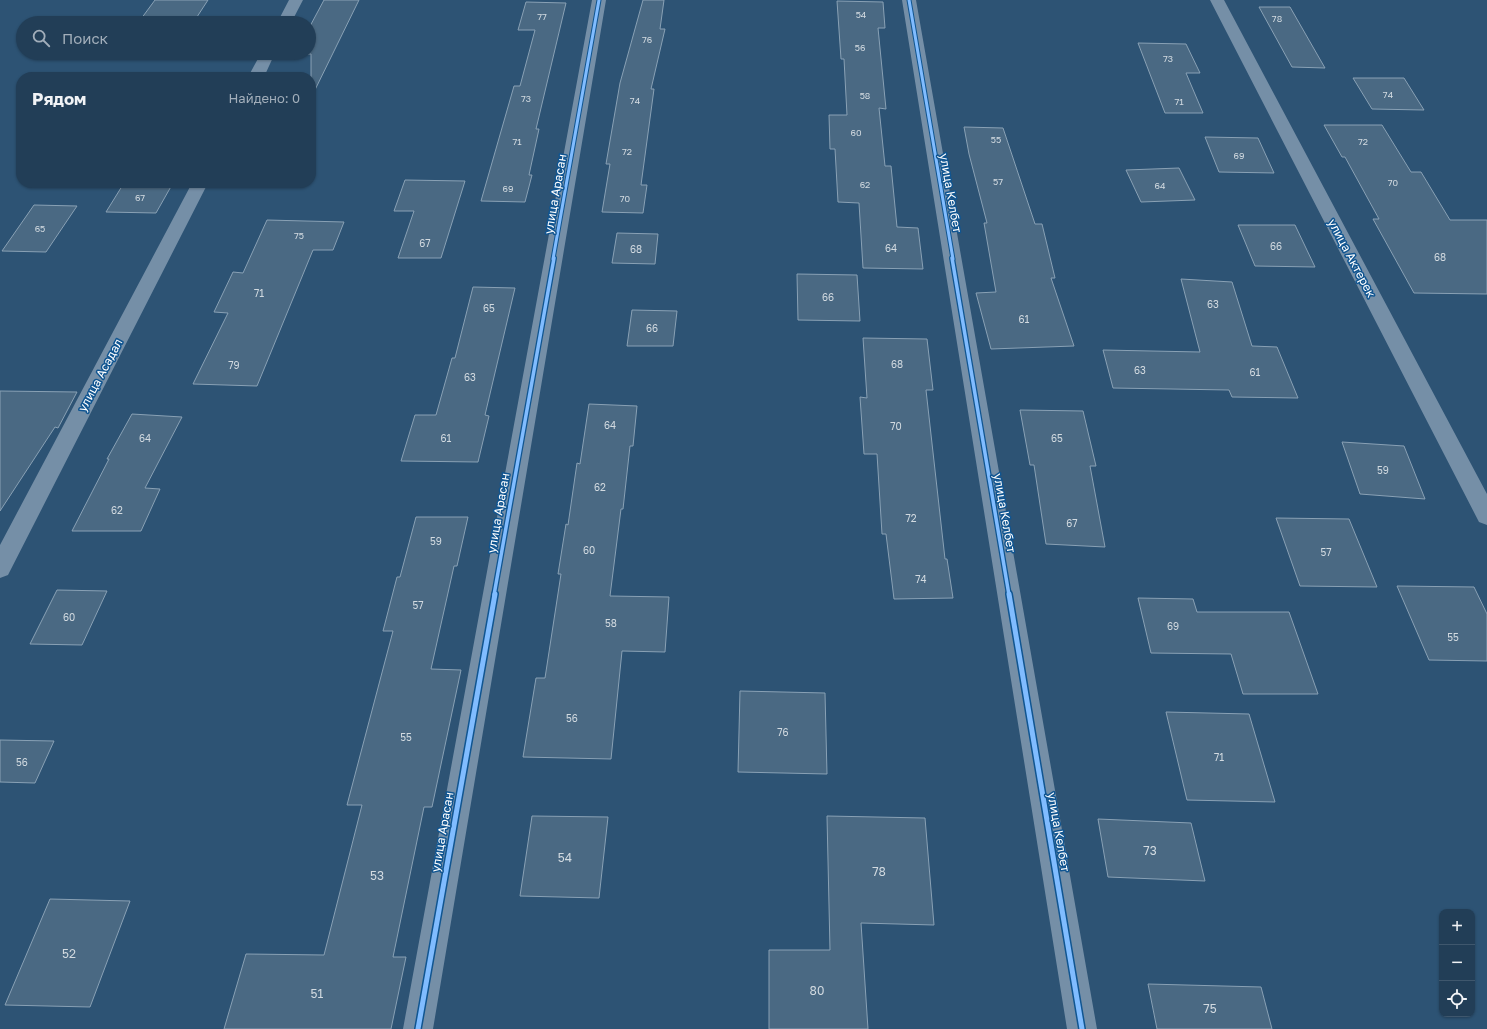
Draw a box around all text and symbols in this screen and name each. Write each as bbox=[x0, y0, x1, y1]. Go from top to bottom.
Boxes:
house number: 54 bbox=[856, 9, 867, 20]
house number: 77 bbox=[537, 11, 547, 22]
house number: 78 bbox=[1272, 13, 1282, 24]
search box bbox=[16, 16, 316, 60]
icon: search bbox=[30, 27, 52, 49]
text: Поиск bbox=[62, 29, 108, 47]
house number: 76 bbox=[642, 34, 652, 45]
house number: 56 bbox=[855, 42, 865, 53]
house number: 73 bbox=[1163, 53, 1173, 64]
text: Рядом bbox=[32, 88, 86, 109]
house number: 74 bbox=[1383, 89, 1394, 100]
text: Найдено: 0 bbox=[228, 90, 300, 106]
house number: 58 bbox=[860, 90, 870, 101]
house number: 73 bbox=[521, 93, 531, 104]
house number: 74 bbox=[630, 95, 641, 106]
house number: 71 bbox=[1174, 96, 1184, 107]
house number: 60 bbox=[850, 127, 862, 138]
house number: 55 bbox=[991, 134, 1001, 145]
house number: 71 bbox=[512, 136, 522, 147]
house number: 72 bbox=[1358, 136, 1368, 147]
house number: 72 bbox=[622, 146, 632, 157]
house number: 69 bbox=[1234, 150, 1244, 161]
street label: улица Келбет bbox=[937, 152, 965, 234]
street label: улица Арасан bbox=[541, 153, 569, 235]
house number: 57 bbox=[993, 176, 1003, 187]
house number: 70 bbox=[1388, 177, 1399, 188]
house number: 62 bbox=[860, 179, 870, 190]
house number: 64 bbox=[1155, 180, 1166, 191]
house number: 69 bbox=[503, 183, 513, 194]
house number: 67 bbox=[135, 192, 145, 203]
house number: 70 bbox=[620, 193, 631, 204]
street label: улица Актерек bbox=[1325, 216, 1379, 300]
house number: 65 bbox=[35, 223, 45, 234]
house number: 75 bbox=[294, 230, 304, 241]
house number: 67 bbox=[419, 237, 431, 249]
house number: 66 bbox=[1270, 240, 1282, 252]
house number: 64 bbox=[885, 242, 897, 254]
house number: 68 bbox=[630, 243, 642, 255]
house number: 68 bbox=[1434, 251, 1446, 263]
house number: 71 bbox=[254, 287, 264, 299]
house number: 66 bbox=[822, 291, 834, 303]
house number: 63 bbox=[1207, 298, 1219, 310]
house number: 65 bbox=[483, 302, 495, 314]
house number: 61 bbox=[1019, 313, 1030, 325]
house number: 66 bbox=[646, 322, 658, 334]
street label: улица Асадал bbox=[74, 336, 126, 414]
house number: 68 bbox=[891, 358, 903, 370]
house number: 79 bbox=[228, 359, 240, 371]
house number: 63 bbox=[1134, 364, 1146, 376]
house number: 61 bbox=[1250, 366, 1261, 378]
house number: 63 bbox=[464, 371, 476, 383]
house number: 64 bbox=[604, 419, 616, 431]
house number: 70 bbox=[890, 420, 902, 432]
house number: 64 bbox=[139, 432, 151, 444]
house number: 61 bbox=[441, 432, 452, 444]
house number: 65 bbox=[1051, 432, 1063, 444]
house number: 59 bbox=[1377, 464, 1389, 476]
street label: улица Арасан bbox=[484, 472, 512, 554]
street label: улица Келбет bbox=[991, 472, 1019, 554]
house number: 62 bbox=[594, 481, 606, 493]
house number: 62 bbox=[111, 504, 123, 516]
house number: 72 bbox=[905, 512, 917, 524]
house number: 67 bbox=[1066, 517, 1078, 529]
house number: 59 bbox=[430, 535, 442, 547]
house number: 60 bbox=[583, 544, 595, 556]
house number: 57 bbox=[1320, 546, 1332, 558]
house number: 74 bbox=[915, 573, 927, 585]
house number: 57 bbox=[412, 599, 424, 611]
house number: 60 bbox=[63, 611, 75, 623]
house number: 58 bbox=[605, 617, 617, 629]
house number: 69 bbox=[1167, 620, 1179, 632]
house number: 55 bbox=[1447, 631, 1459, 643]
house number: 56 bbox=[566, 712, 578, 724]
house number: 76 bbox=[777, 726, 789, 738]
house number: 55 bbox=[400, 731, 412, 743]
house number: 71 bbox=[1214, 751, 1224, 763]
house number: 56 bbox=[16, 756, 28, 768]
street label: улица Арасан bbox=[428, 791, 456, 873]
street label: улица Келбет bbox=[1045, 791, 1073, 873]
house number: 73 bbox=[1143, 843, 1157, 858]
house number: 54 bbox=[558, 850, 572, 865]
house number: 78 bbox=[872, 864, 886, 879]
house number: 53 bbox=[370, 868, 384, 883]
map controls bbox=[1439, 909, 1475, 1017]
button: + bbox=[1439, 909, 1475, 945]
button: − bbox=[1439, 945, 1475, 981]
house number: 52 bbox=[62, 946, 76, 961]
button: locate bbox=[1439, 981, 1475, 1017]
house number: 80 bbox=[810, 983, 824, 998]
house number: 51 bbox=[311, 986, 324, 1001]
house number: 75 bbox=[1203, 1001, 1217, 1016]

